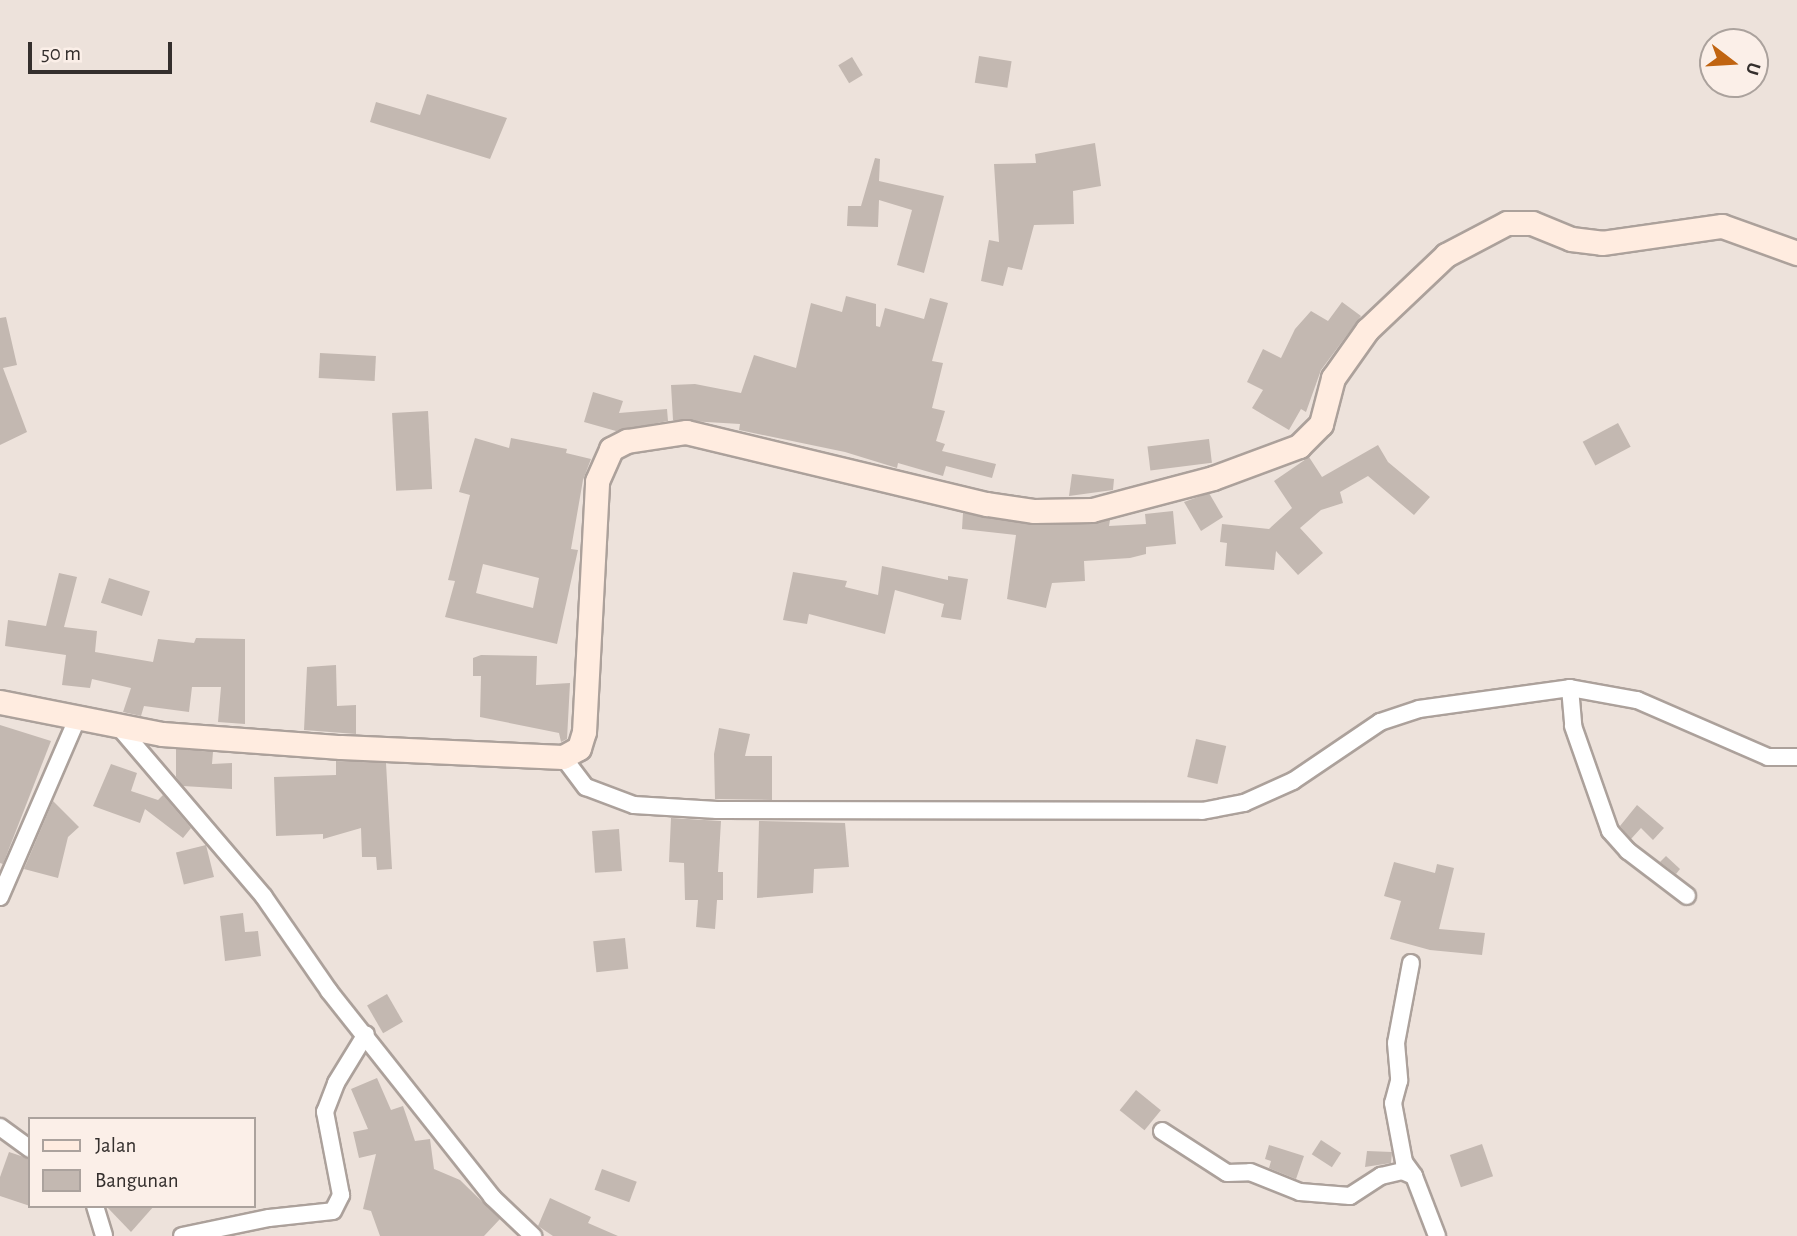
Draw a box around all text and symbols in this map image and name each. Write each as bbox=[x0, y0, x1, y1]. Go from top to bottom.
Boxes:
scale bar bbox=[32, 28, 175, 72]
north arrow bbox=[1699, 28, 1769, 98]
text: 50 m bbox=[41, 43, 81, 64]
text: U bbox=[1742, 60, 1764, 77]
legend bbox=[28, 1117, 256, 1208]
text: Jalan bbox=[95, 1135, 136, 1156]
text: Bangunan bbox=[95, 1170, 179, 1191]

